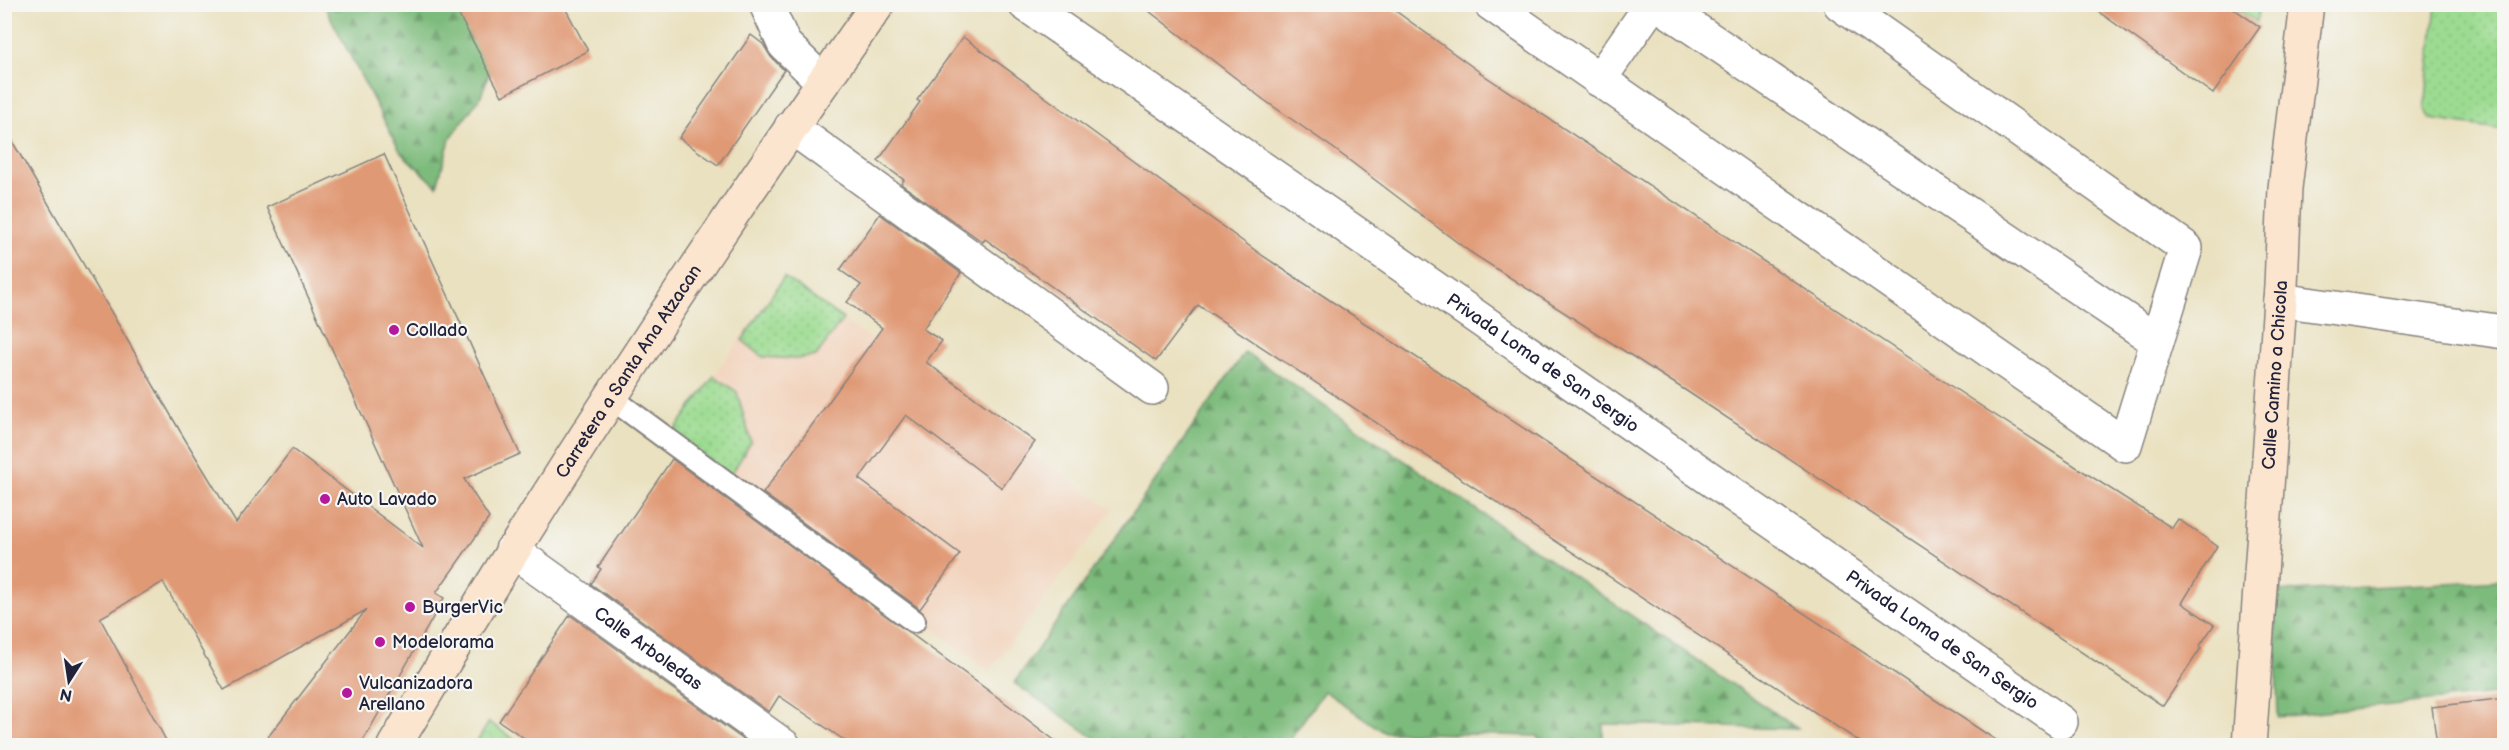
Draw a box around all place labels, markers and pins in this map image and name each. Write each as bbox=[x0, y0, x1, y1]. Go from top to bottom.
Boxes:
place label: Collado bbox=[406, 320, 468, 341]
marker: Collado bbox=[387, 323, 401, 337]
place label: Auto Lavado bbox=[337, 489, 437, 510]
marker: Auto Lavado bbox=[318, 492, 332, 506]
place label: BurgerVic bbox=[422, 597, 503, 618]
marker: BurgerVic bbox=[403, 600, 417, 614]
place label: Modelorama bbox=[392, 632, 494, 653]
marker: Modelorama bbox=[373, 635, 387, 649]
place label: Vulcanizadora Arellano bbox=[359, 673, 473, 715]
marker: Vulcanizadora Arellano bbox=[340, 686, 354, 700]

